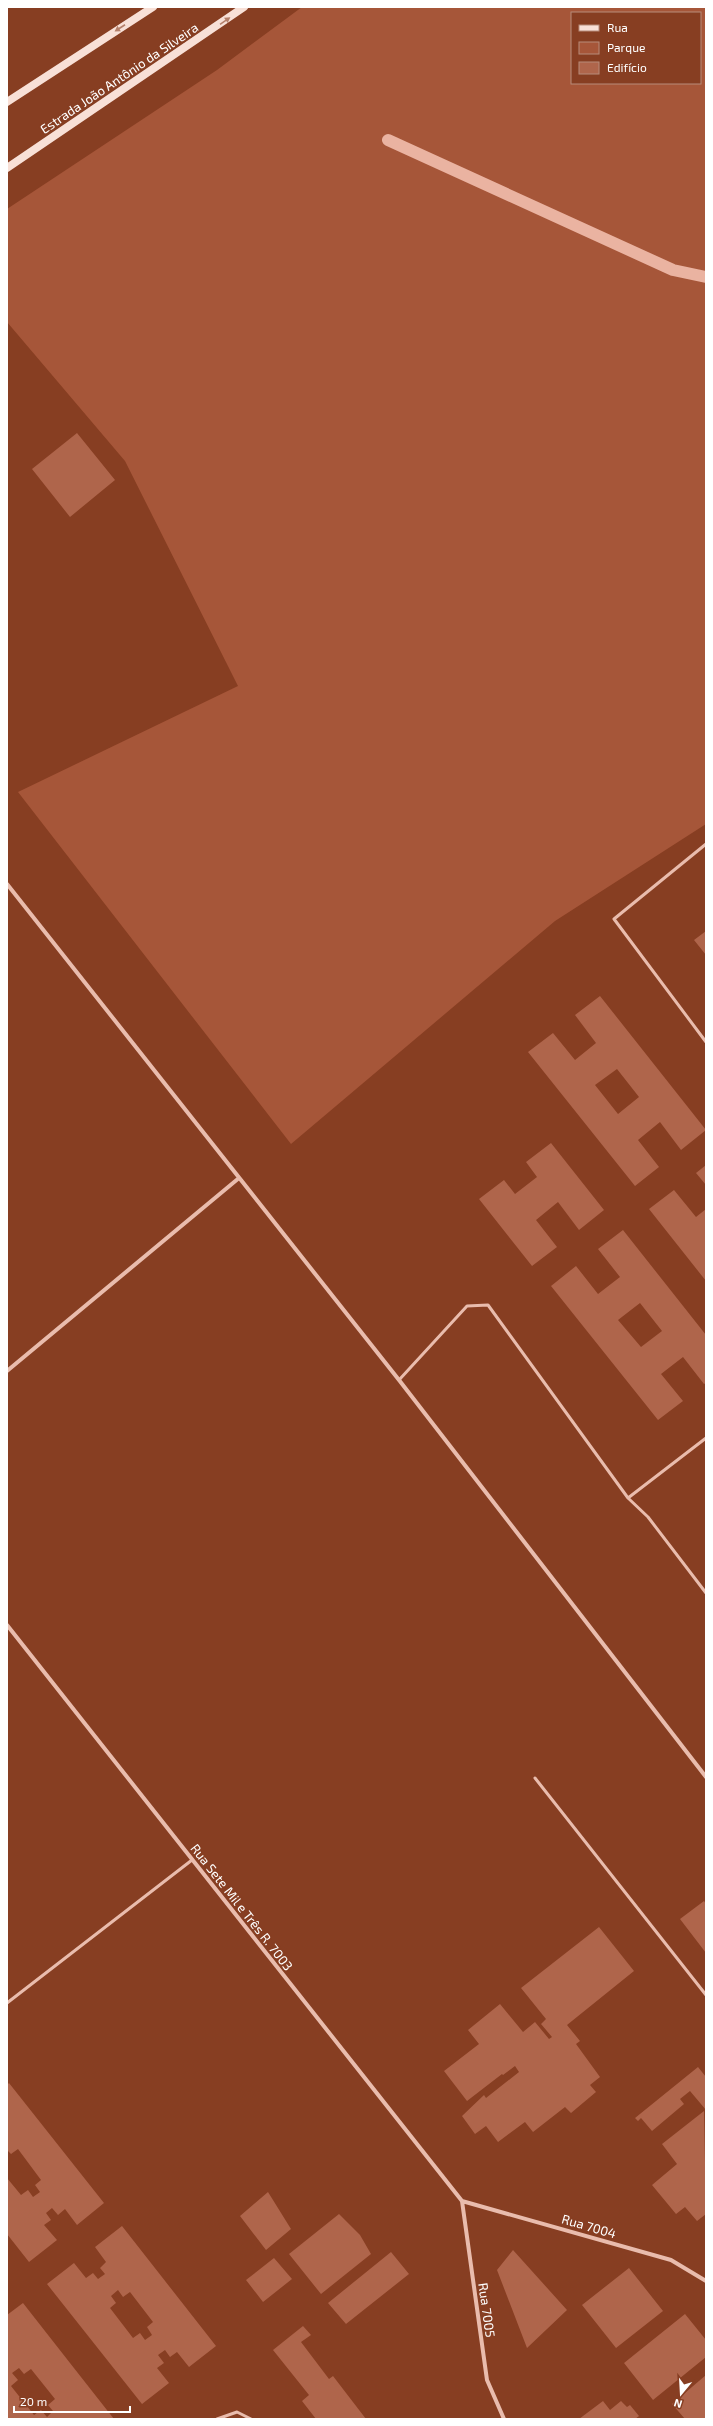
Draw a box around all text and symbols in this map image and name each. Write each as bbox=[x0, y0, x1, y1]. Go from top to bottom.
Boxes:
legend bbox=[571, 12, 701, 84]
one-way arrow bbox=[219, 17, 230, 24]
street label: Estrada João Antônio da Silveira bbox=[37, 19, 201, 137]
text: Rua bbox=[607, 20, 628, 34]
one-way arrow bbox=[114, 25, 126, 32]
text: Parque bbox=[607, 40, 645, 54]
text: Edifício bbox=[607, 60, 647, 74]
street label: Rua Sete Mil e Três R. 7003 bbox=[187, 1840, 297, 1974]
street label: Rua 7004 bbox=[560, 2211, 618, 2241]
street label: Rua 7005 bbox=[475, 2282, 499, 2338]
north arrow bbox=[661, 2374, 701, 2414]
scale bar bbox=[14, 2388, 130, 2414]
text: 20 m bbox=[20, 2394, 47, 2408]
text: N bbox=[672, 2397, 684, 2411]

